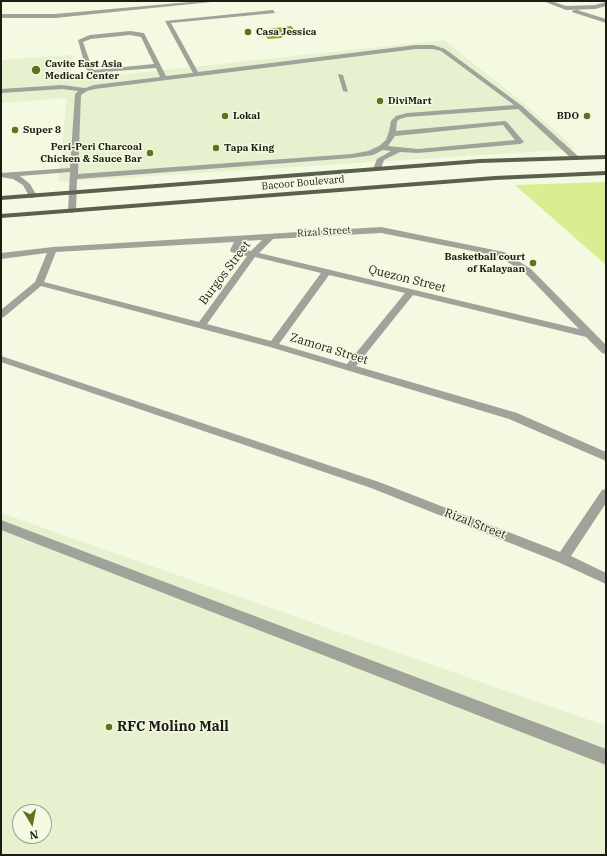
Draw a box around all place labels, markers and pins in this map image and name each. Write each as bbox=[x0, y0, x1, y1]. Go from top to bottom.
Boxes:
place label: Casa Jessica bbox=[256, 26, 317, 38]
marker: Casa Jessica bbox=[243, 27, 253, 37]
place label: Cavite East Asia Medical Center bbox=[45, 58, 122, 82]
marker: Cavite East Asia Medical Center bbox=[30, 64, 42, 76]
place label: DiviMart bbox=[388, 95, 431, 107]
marker: DiviMart bbox=[375, 96, 385, 106]
place label: Lokal bbox=[233, 110, 260, 122]
place label: BDO bbox=[557, 110, 579, 122]
marker: Lokal bbox=[220, 111, 230, 121]
marker: BDO bbox=[582, 111, 592, 121]
place label: Super 8 bbox=[23, 124, 61, 136]
marker: Super 8 bbox=[10, 125, 20, 135]
place label: Peri-Peri Charcoal Chicken & Sauce Bar bbox=[40, 141, 142, 164]
place label: Tapa King bbox=[224, 142, 274, 154]
marker: Tapa King bbox=[211, 143, 221, 153]
marker: Peri-Peri Charcoal Chicken & Sauce Bar bbox=[145, 148, 155, 158]
place label: Basketball court of Kalayaan bbox=[444, 251, 525, 274]
marker: Basketball court of Kalayaan bbox=[528, 258, 538, 268]
place label: RFC Molino Mall bbox=[117, 719, 229, 735]
marker: RFC Molino Mall bbox=[104, 722, 114, 732]

